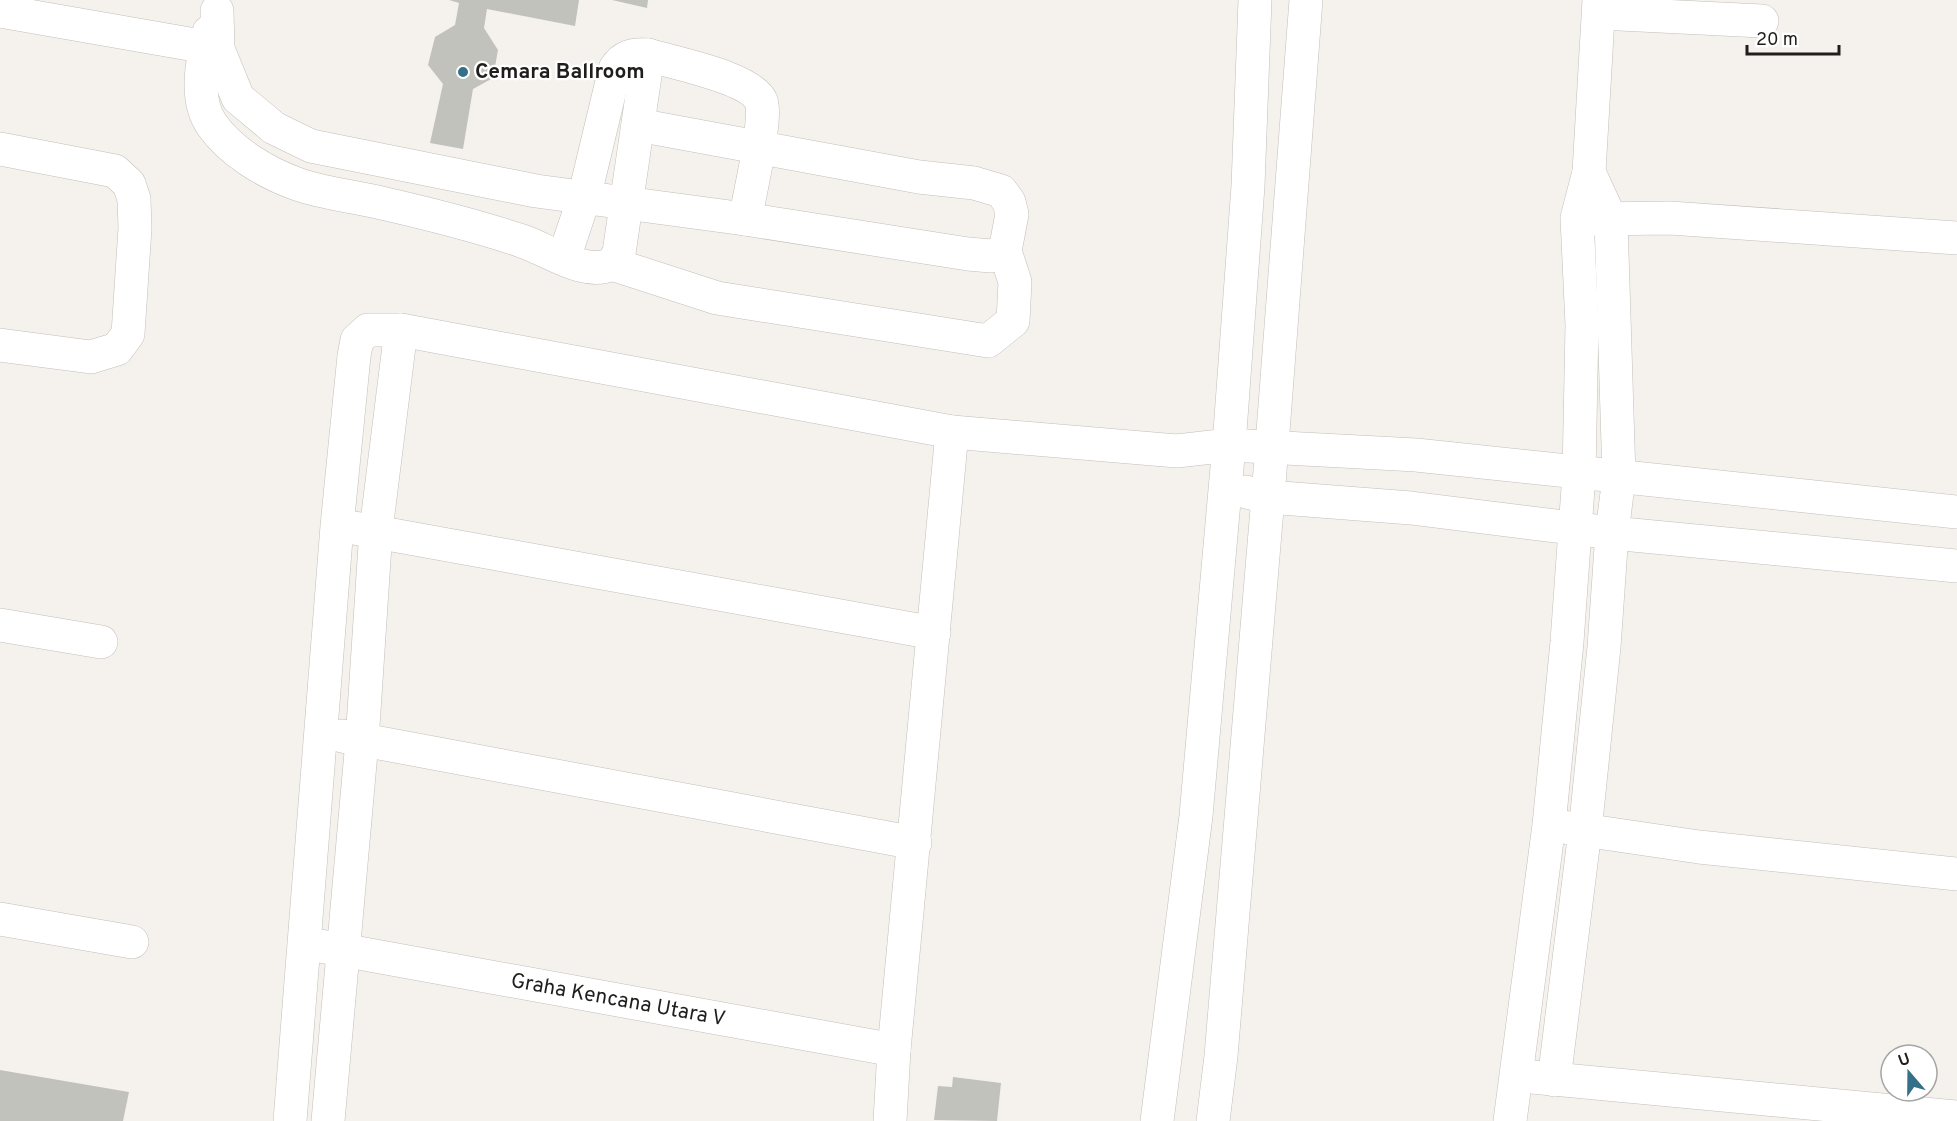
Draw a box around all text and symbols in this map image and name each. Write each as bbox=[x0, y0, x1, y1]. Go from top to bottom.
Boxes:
scale bar bbox=[1747, 18, 1838, 56]
text: 20 m bbox=[1756, 29, 1798, 52]
place label: Cemara Ballroom bbox=[475, 59, 645, 86]
marker: Cemara Ballroom bbox=[456, 65, 470, 79]
street label: Graha Kencana Utara V bbox=[509, 967, 728, 1033]
north arrow bbox=[1879, 1043, 1939, 1103]
text: U bbox=[1896, 1049, 1913, 1072]

